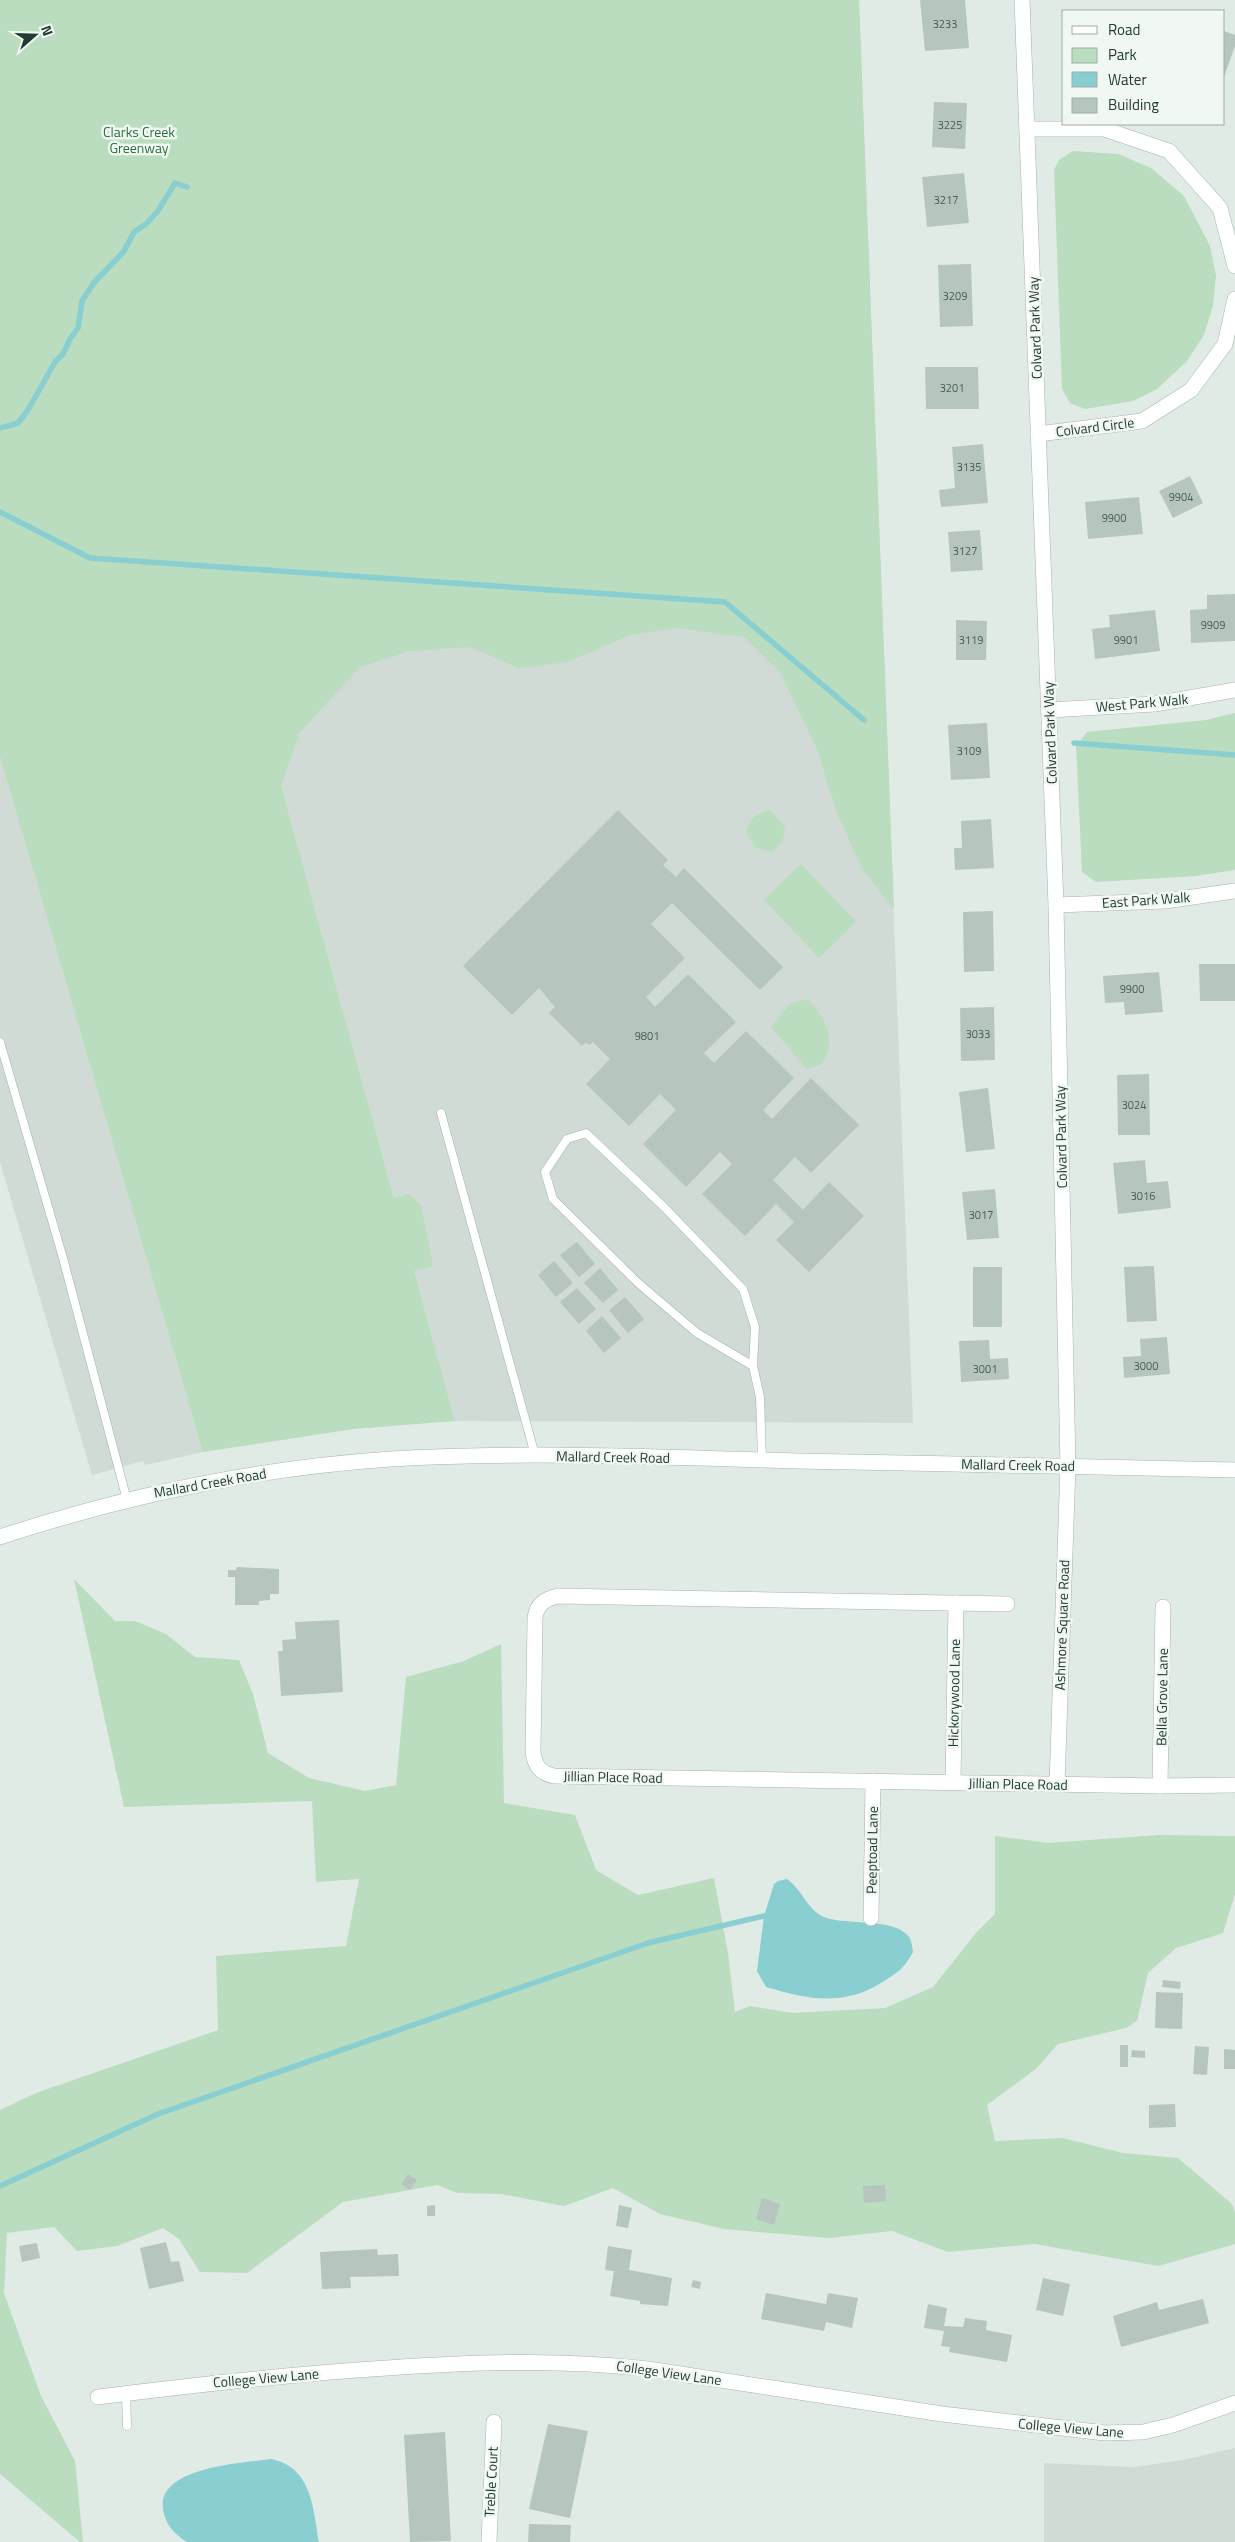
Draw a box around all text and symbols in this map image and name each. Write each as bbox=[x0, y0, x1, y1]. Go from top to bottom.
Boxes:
north arrow bbox=[10, 10, 60, 60]
legend bbox=[1062, 10, 1225, 125]
house number: 3233 bbox=[933, 16, 957, 32]
text: Road bbox=[1108, 18, 1140, 41]
text: N bbox=[36, 22, 59, 39]
text: Park bbox=[1108, 43, 1137, 66]
text: Water bbox=[1108, 68, 1147, 91]
text: Building bbox=[1108, 93, 1159, 116]
house number: 3225 bbox=[938, 117, 962, 133]
park label: Clarks Creek Greenway bbox=[103, 121, 175, 158]
house number: 3217 bbox=[934, 192, 958, 208]
street label: Colvard Park Way bbox=[1022, 276, 1047, 380]
house number: 3209 bbox=[943, 288, 967, 304]
house number: 3201 bbox=[940, 380, 964, 396]
street label: Colvard Circle bbox=[1055, 411, 1135, 442]
house number: 3135 bbox=[957, 459, 981, 475]
house number: 9904 bbox=[1169, 489, 1193, 505]
house number: 9900 bbox=[1102, 510, 1126, 526]
house number: 3127 bbox=[953, 543, 977, 559]
house number: 9909 bbox=[1201, 617, 1225, 633]
house number: 3119 bbox=[959, 632, 983, 648]
house number: 9901 bbox=[1114, 632, 1138, 648]
street label: Colvard Park Way bbox=[1037, 681, 1062, 785]
street label: West Park Walk bbox=[1095, 688, 1189, 717]
house number: 3109 bbox=[957, 743, 981, 759]
street label: East Park Walk bbox=[1101, 886, 1191, 913]
house number: 9900 bbox=[1120, 981, 1144, 997]
house number: 3033 bbox=[966, 1026, 990, 1042]
house number: 9801 bbox=[635, 1028, 659, 1044]
street label: Colvard Park Way bbox=[1049, 1085, 1072, 1189]
house number: 3024 bbox=[1122, 1097, 1146, 1113]
house number: 3016 bbox=[1131, 1188, 1155, 1204]
house number: 3017 bbox=[969, 1207, 993, 1223]
house number: 3000 bbox=[1134, 1358, 1158, 1374]
house number: 3001 bbox=[973, 1361, 997, 1377]
street label: Mallard Creek Road bbox=[556, 1445, 670, 1468]
street label: Mallard Creek Road bbox=[961, 1453, 1075, 1476]
street label: Mallard Creek Road bbox=[152, 1462, 268, 1503]
street label: Ashmore Square Road bbox=[1049, 1559, 1074, 1691]
street label: Hickorywood Lane bbox=[942, 1639, 965, 1747]
street label: Bella Grove Lane bbox=[1150, 1648, 1173, 1746]
street label: Jillian Place Road bbox=[563, 1765, 663, 1788]
street label: Jillian Place Road bbox=[968, 1772, 1068, 1795]
street label: Peeptoad Lane bbox=[860, 1806, 883, 1894]
street label: College View Lane bbox=[615, 2355, 723, 2390]
street label: College View Lane bbox=[212, 2362, 320, 2393]
street label: College View Lane bbox=[1017, 2412, 1125, 2443]
street label: Treble Court bbox=[478, 2446, 503, 2518]

